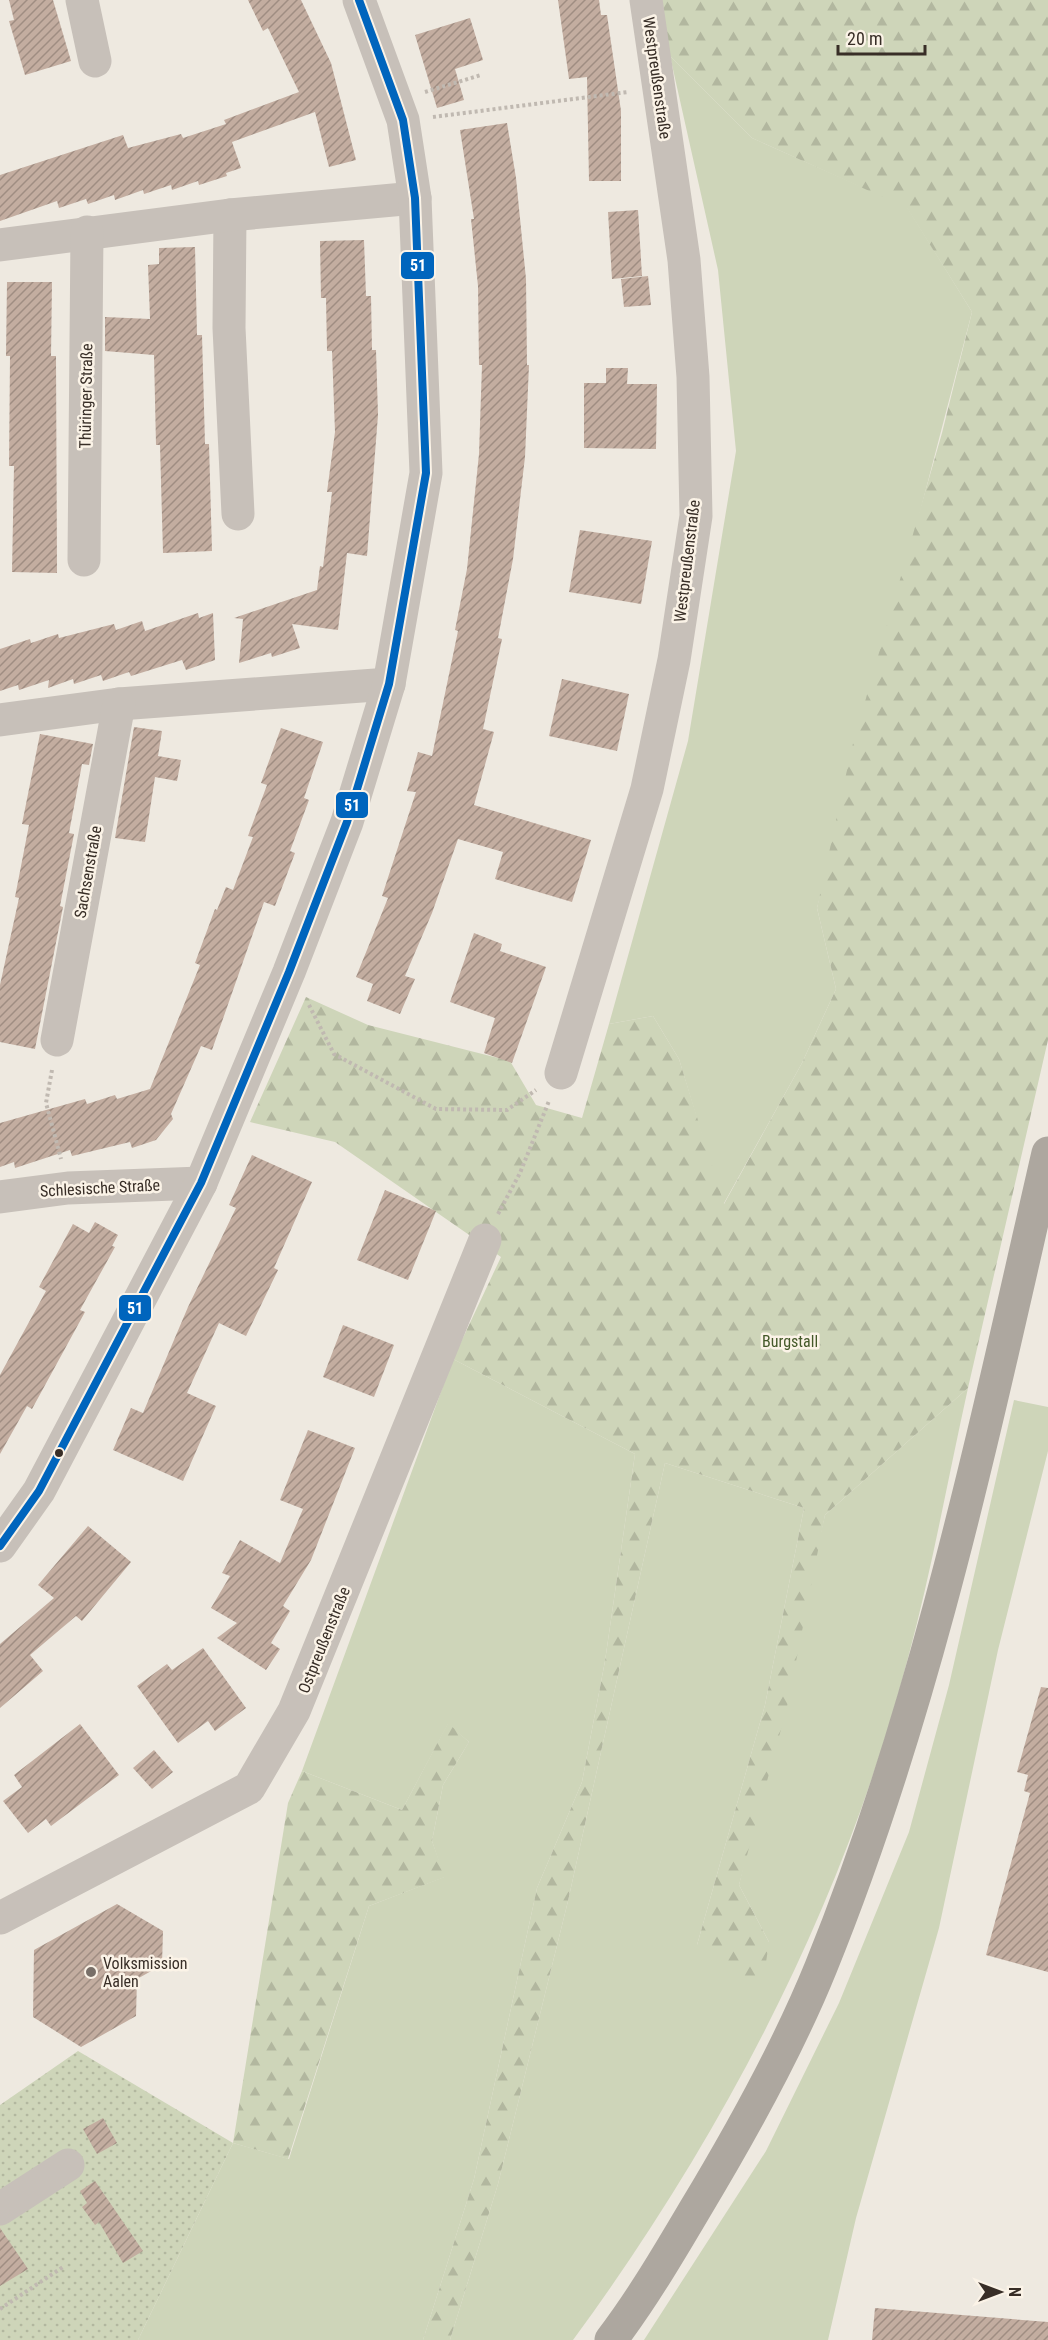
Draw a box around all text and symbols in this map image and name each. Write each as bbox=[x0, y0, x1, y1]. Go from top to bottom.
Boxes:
street label: Westpreußenstraße bbox=[639, 16, 675, 140]
scale bar bbox=[838, 18, 925, 56]
text: 20 m bbox=[847, 28, 882, 49]
line badge: 51 bbox=[400, 251, 435, 280]
text: 51 bbox=[410, 256, 426, 275]
street label: Thüringer Straße bbox=[76, 343, 96, 449]
street label: Westpreußenstraße bbox=[670, 499, 704, 623]
line badge: 51 bbox=[335, 791, 369, 819]
text: 51 bbox=[344, 796, 360, 815]
street label: Sachsenstraße bbox=[71, 824, 105, 920]
street label: Schlesische Straße bbox=[39, 1175, 161, 1201]
line badge: 51 bbox=[118, 1294, 152, 1322]
text: 51 bbox=[127, 1299, 143, 1318]
park label: Burgstall bbox=[762, 1332, 818, 1351]
unlabelled marker bbox=[53, 1447, 65, 1459]
street label: Ostpreußenstraße bbox=[294, 1584, 354, 1696]
place label: Volksmission Aalen bbox=[103, 1954, 188, 1991]
marker: Volksmission Aalen bbox=[84, 1965, 98, 1979]
north arrow bbox=[970, 2262, 1030, 2322]
text: N bbox=[1005, 2287, 1024, 2297]

